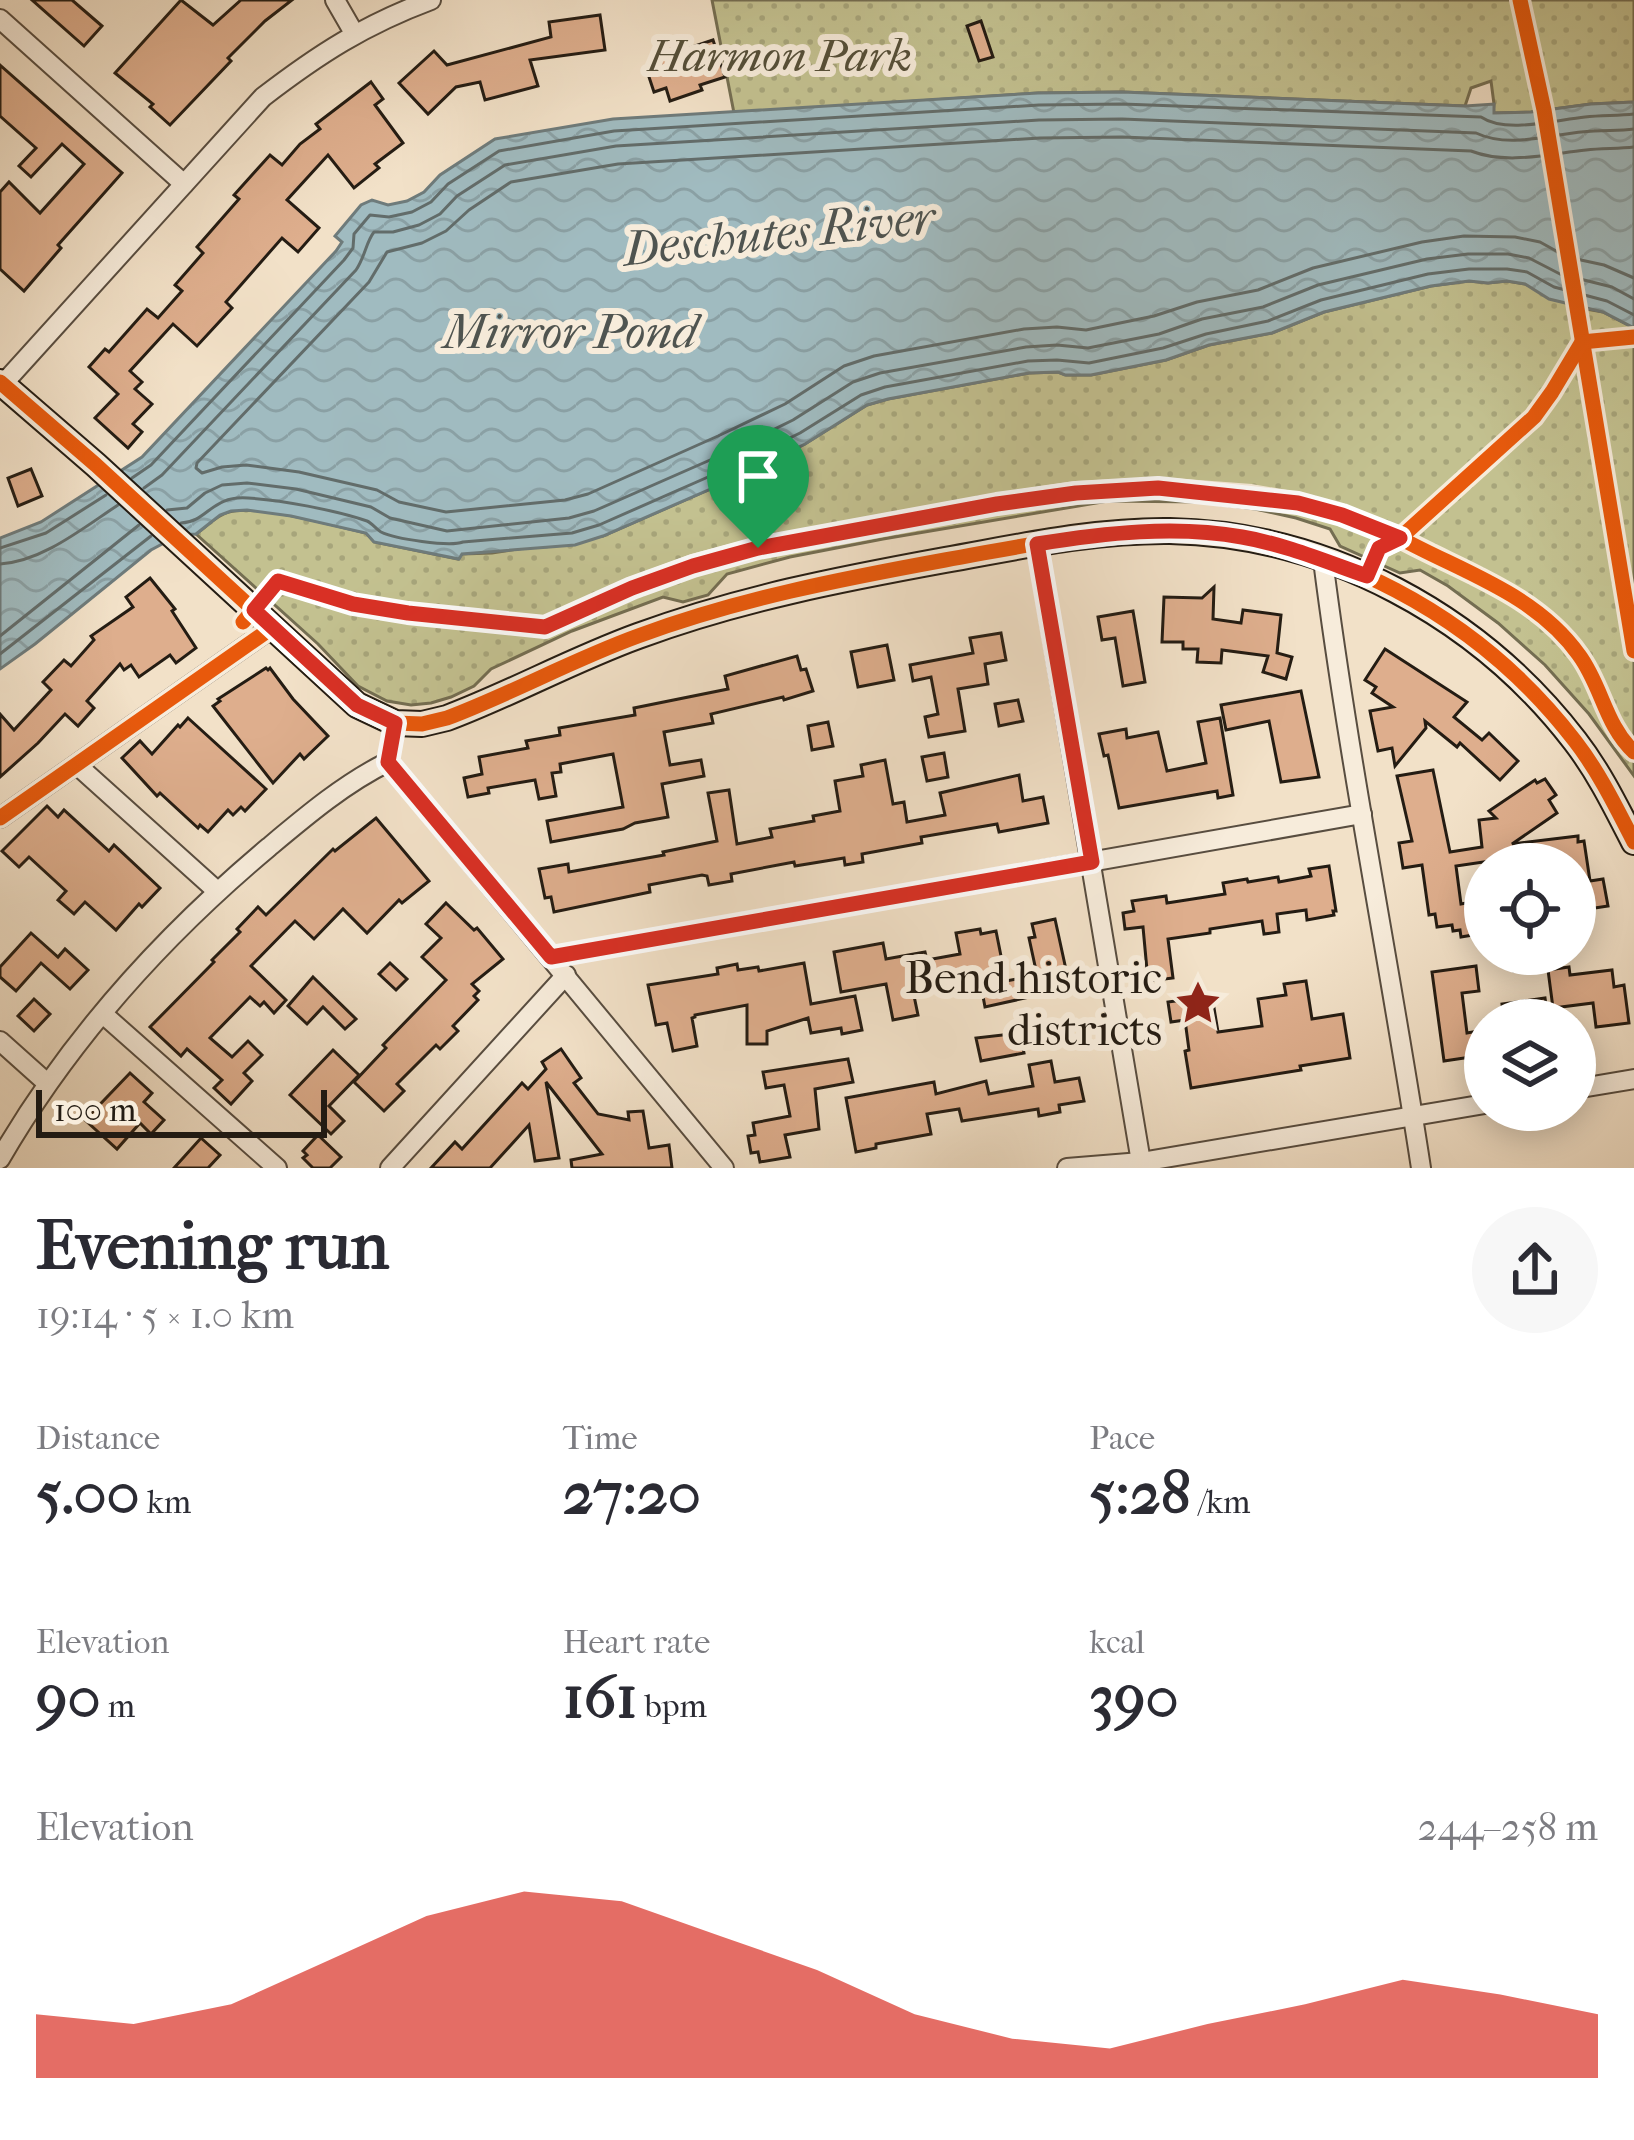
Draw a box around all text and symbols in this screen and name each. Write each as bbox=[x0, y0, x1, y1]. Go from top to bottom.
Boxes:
park label: Harmon Park bbox=[646, 30, 912, 83]
water label: Deschutes River bbox=[618, 188, 941, 277]
water label: Mirror Pond bbox=[440, 304, 702, 360]
pin bbox=[707, 425, 809, 548]
icon: arrive bbox=[725, 443, 791, 509]
map controls bbox=[1464, 843, 1596, 1131]
button: locate bbox=[1464, 843, 1596, 975]
place label: Bend historic districts bbox=[905, 952, 1162, 1057]
place icon: Bend historic districts bbox=[1173, 978, 1223, 1028]
button: layers bbox=[1464, 999, 1596, 1131]
scale bar bbox=[36, 1084, 327, 1137]
text: 100 m bbox=[54, 1091, 137, 1130]
button: share bbox=[1472, 1207, 1598, 1333]
text: Evening run bbox=[36, 1208, 389, 1285]
text: 19:14 · 5 × 1.0 km bbox=[36, 1292, 294, 1338]
text: Distance bbox=[36, 1419, 160, 1458]
text: Time bbox=[563, 1419, 638, 1458]
text: Pace bbox=[1089, 1419, 1155, 1458]
text: 5.00 bbox=[36, 1458, 140, 1529]
text: 27:20 bbox=[563, 1458, 701, 1529]
text: 5:28 bbox=[1089, 1458, 1191, 1529]
text: km bbox=[140, 1483, 191, 1522]
text: /km bbox=[1191, 1483, 1250, 1522]
text: Elevation bbox=[36, 1623, 169, 1662]
text: Heart rate bbox=[563, 1623, 710, 1662]
text: kcal bbox=[1089, 1623, 1145, 1662]
text: 90 bbox=[36, 1662, 101, 1733]
text: 161 bbox=[563, 1662, 637, 1733]
text: 390 bbox=[1089, 1662, 1179, 1733]
text: m bbox=[101, 1687, 135, 1726]
text: bpm bbox=[637, 1687, 707, 1726]
text: Elevation bbox=[36, 1804, 194, 1850]
text: 244–258 m bbox=[1417, 1804, 1598, 1850]

